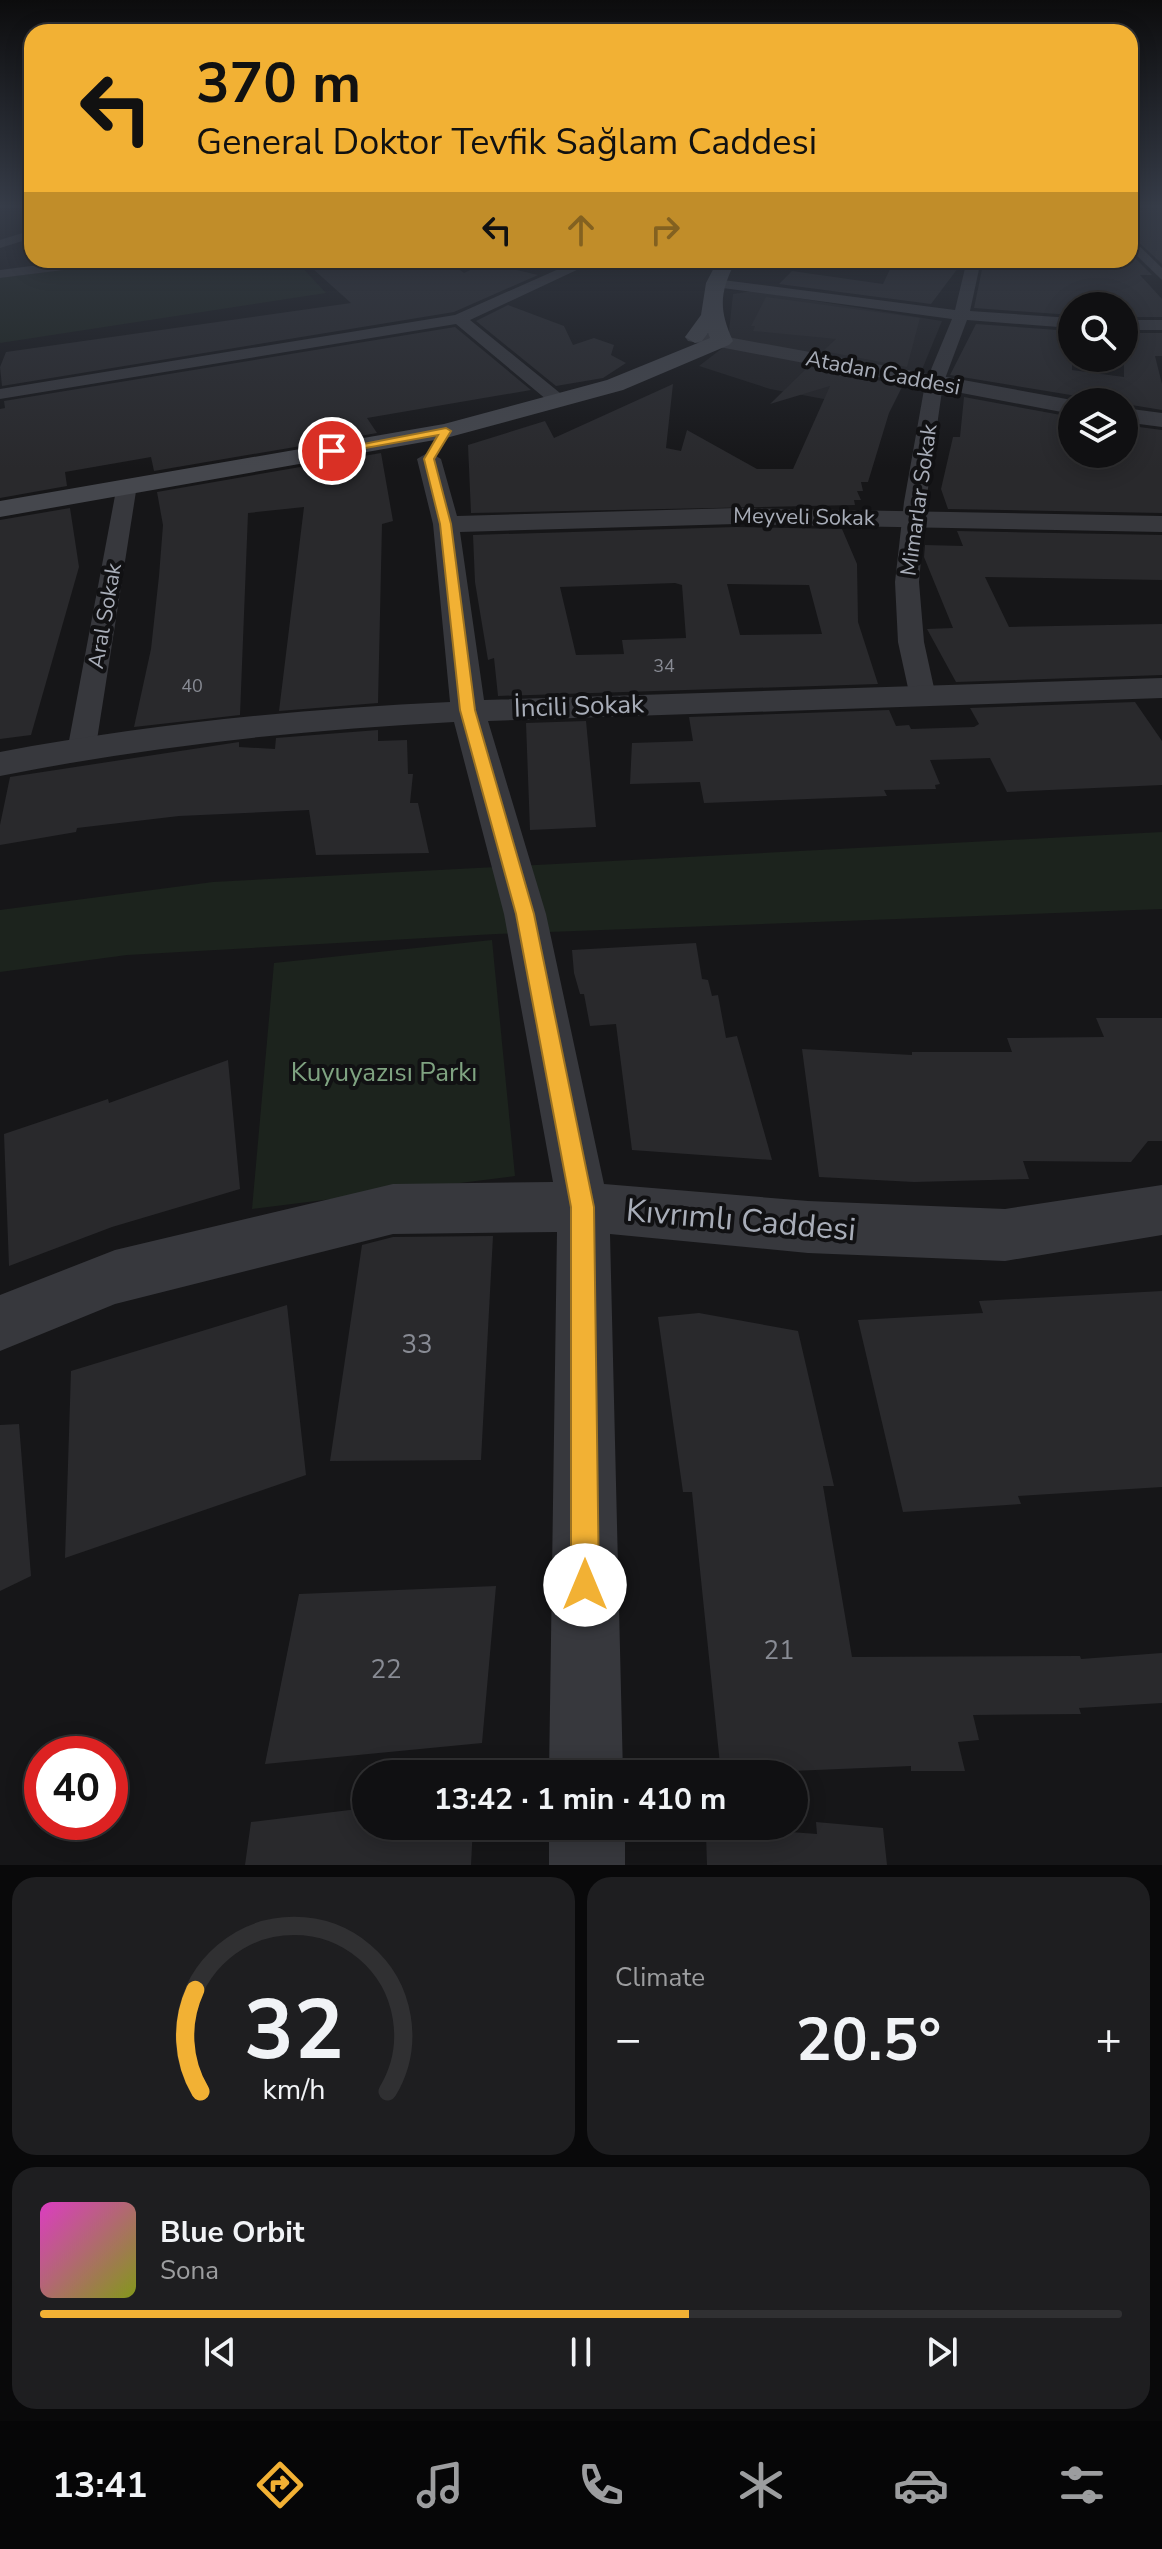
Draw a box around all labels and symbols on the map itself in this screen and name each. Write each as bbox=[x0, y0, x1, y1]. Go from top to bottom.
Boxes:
street label: Atadan Caddesi bbox=[803, 343, 963, 403]
pin bbox=[298, 417, 366, 485]
street label: Mimarlar Sokak bbox=[893, 421, 945, 578]
street label: Meyveli Sokak bbox=[733, 501, 876, 533]
street label: Aral Sokak bbox=[81, 560, 129, 671]
house number: 34 bbox=[653, 654, 675, 678]
house number: 40 bbox=[181, 674, 203, 698]
street label: İncili Sokak bbox=[513, 686, 646, 726]
park label: Kuyuyazısı Parkı bbox=[291, 1055, 477, 1090]
street label: Kıvrımlı Caddesi bbox=[624, 1189, 858, 1251]
house number: 33 bbox=[401, 1327, 433, 1362]
position arrow bbox=[543, 1543, 627, 1627]
house number: 21 bbox=[763, 1633, 795, 1668]
house number: 22 bbox=[370, 1652, 402, 1687]
speed limit sign: 40 bbox=[24, 1736, 128, 1840]

